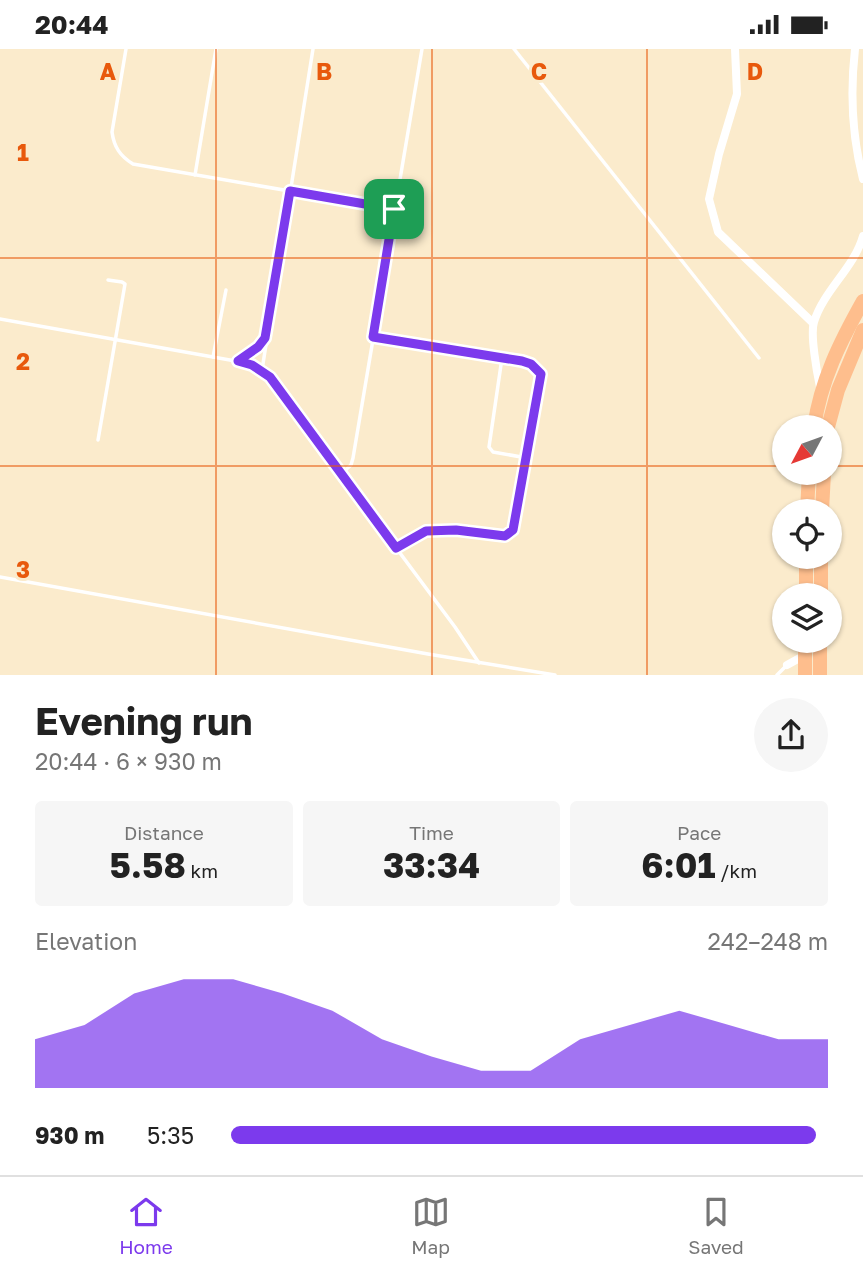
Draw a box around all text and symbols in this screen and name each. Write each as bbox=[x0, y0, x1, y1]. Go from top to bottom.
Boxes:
text: 20:44 bbox=[35, 9, 109, 40]
text: A bbox=[100, 57, 117, 85]
text: B bbox=[316, 57, 332, 85]
text: C bbox=[531, 57, 547, 85]
text: D bbox=[747, 57, 763, 85]
text: 1 bbox=[17, 138, 29, 166]
pin bbox=[364, 179, 424, 239]
icon: arrive bbox=[375, 190, 413, 228]
text: 2 bbox=[16, 347, 30, 375]
north arrow bbox=[772, 415, 842, 485]
map controls bbox=[772, 415, 842, 653]
button: locate bbox=[772, 499, 842, 569]
text: 3 bbox=[16, 555, 30, 583]
button: layers bbox=[772, 583, 842, 653]
text: Evening run bbox=[35, 698, 253, 743]
button: share bbox=[754, 698, 828, 772]
text: 20:44 · 6 × 930 m bbox=[35, 747, 222, 775]
text: Distance bbox=[124, 821, 204, 844]
text: Time bbox=[409, 821, 454, 844]
text: Pace bbox=[677, 821, 721, 844]
text: 5.58 bbox=[110, 844, 186, 886]
text: 33:34 bbox=[383, 844, 480, 886]
text: 6:01 bbox=[641, 844, 716, 886]
text: km bbox=[186, 859, 218, 882]
text: /km bbox=[716, 859, 757, 882]
text: Elevation bbox=[35, 927, 137, 955]
text: 242–248 m bbox=[708, 927, 828, 955]
text: 930 m bbox=[35, 1121, 104, 1149]
text: 5:35 bbox=[147, 1121, 194, 1149]
tab: Home bbox=[119, 1193, 173, 1258]
tab: Map bbox=[411, 1193, 450, 1258]
tab: Saved bbox=[688, 1193, 744, 1258]

